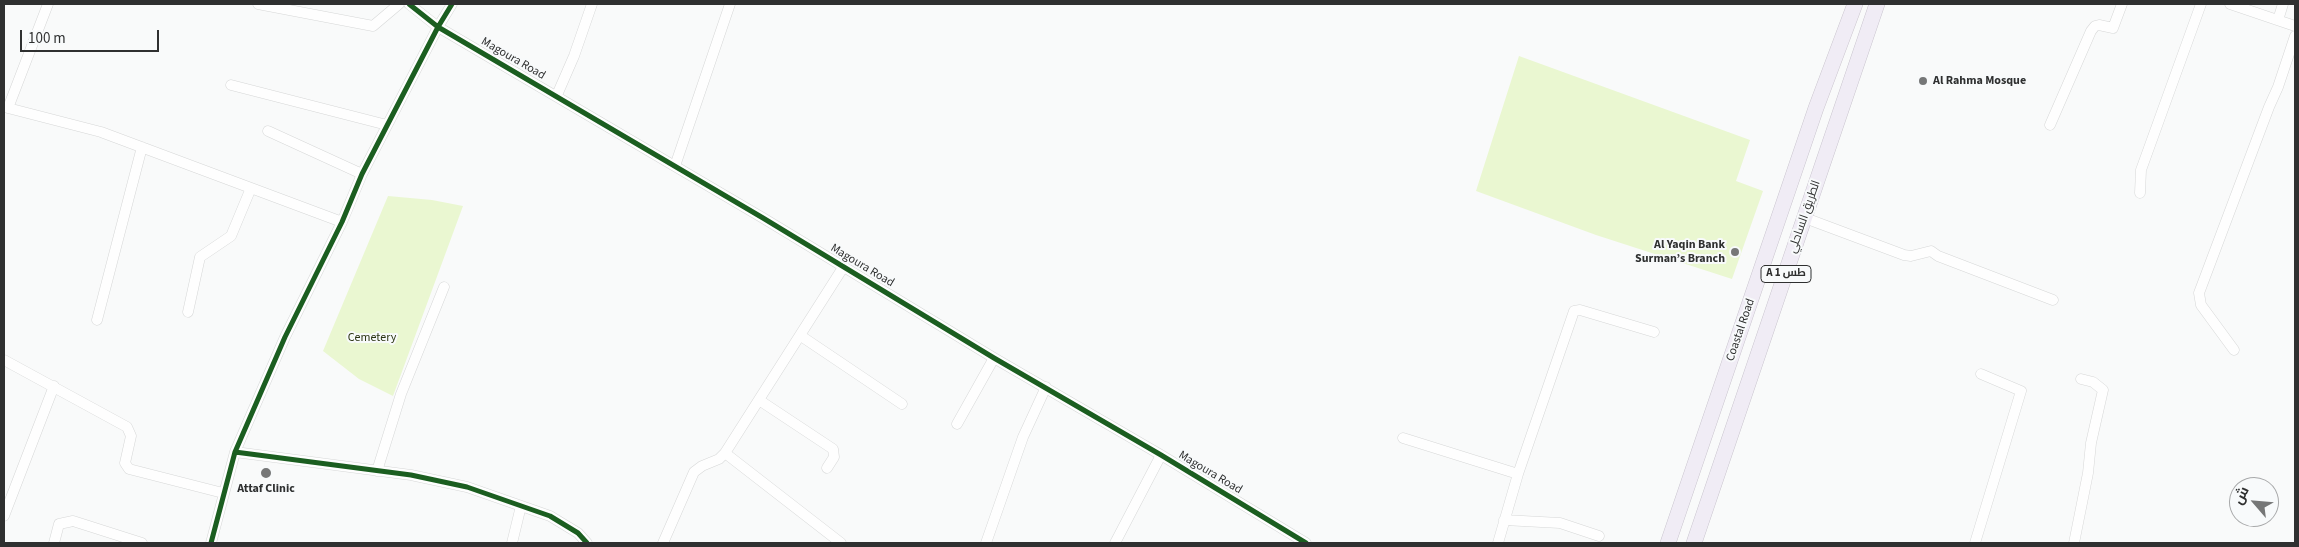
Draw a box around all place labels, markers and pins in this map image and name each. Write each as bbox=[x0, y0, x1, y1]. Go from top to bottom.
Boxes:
place label: Al Rahma Mosque bbox=[1933, 74, 2026, 88]
marker: Al Rahma Mosque bbox=[1917, 75, 1929, 87]
place label: Al Yaqin Bank Surman’s Branch bbox=[1635, 238, 1725, 266]
marker: Al Yaqin Bank Surman’s Branch bbox=[1729, 246, 1741, 258]
marker: Attaf Clinic bbox=[259, 466, 273, 480]
place label: Attaf Clinic bbox=[237, 482, 295, 496]

